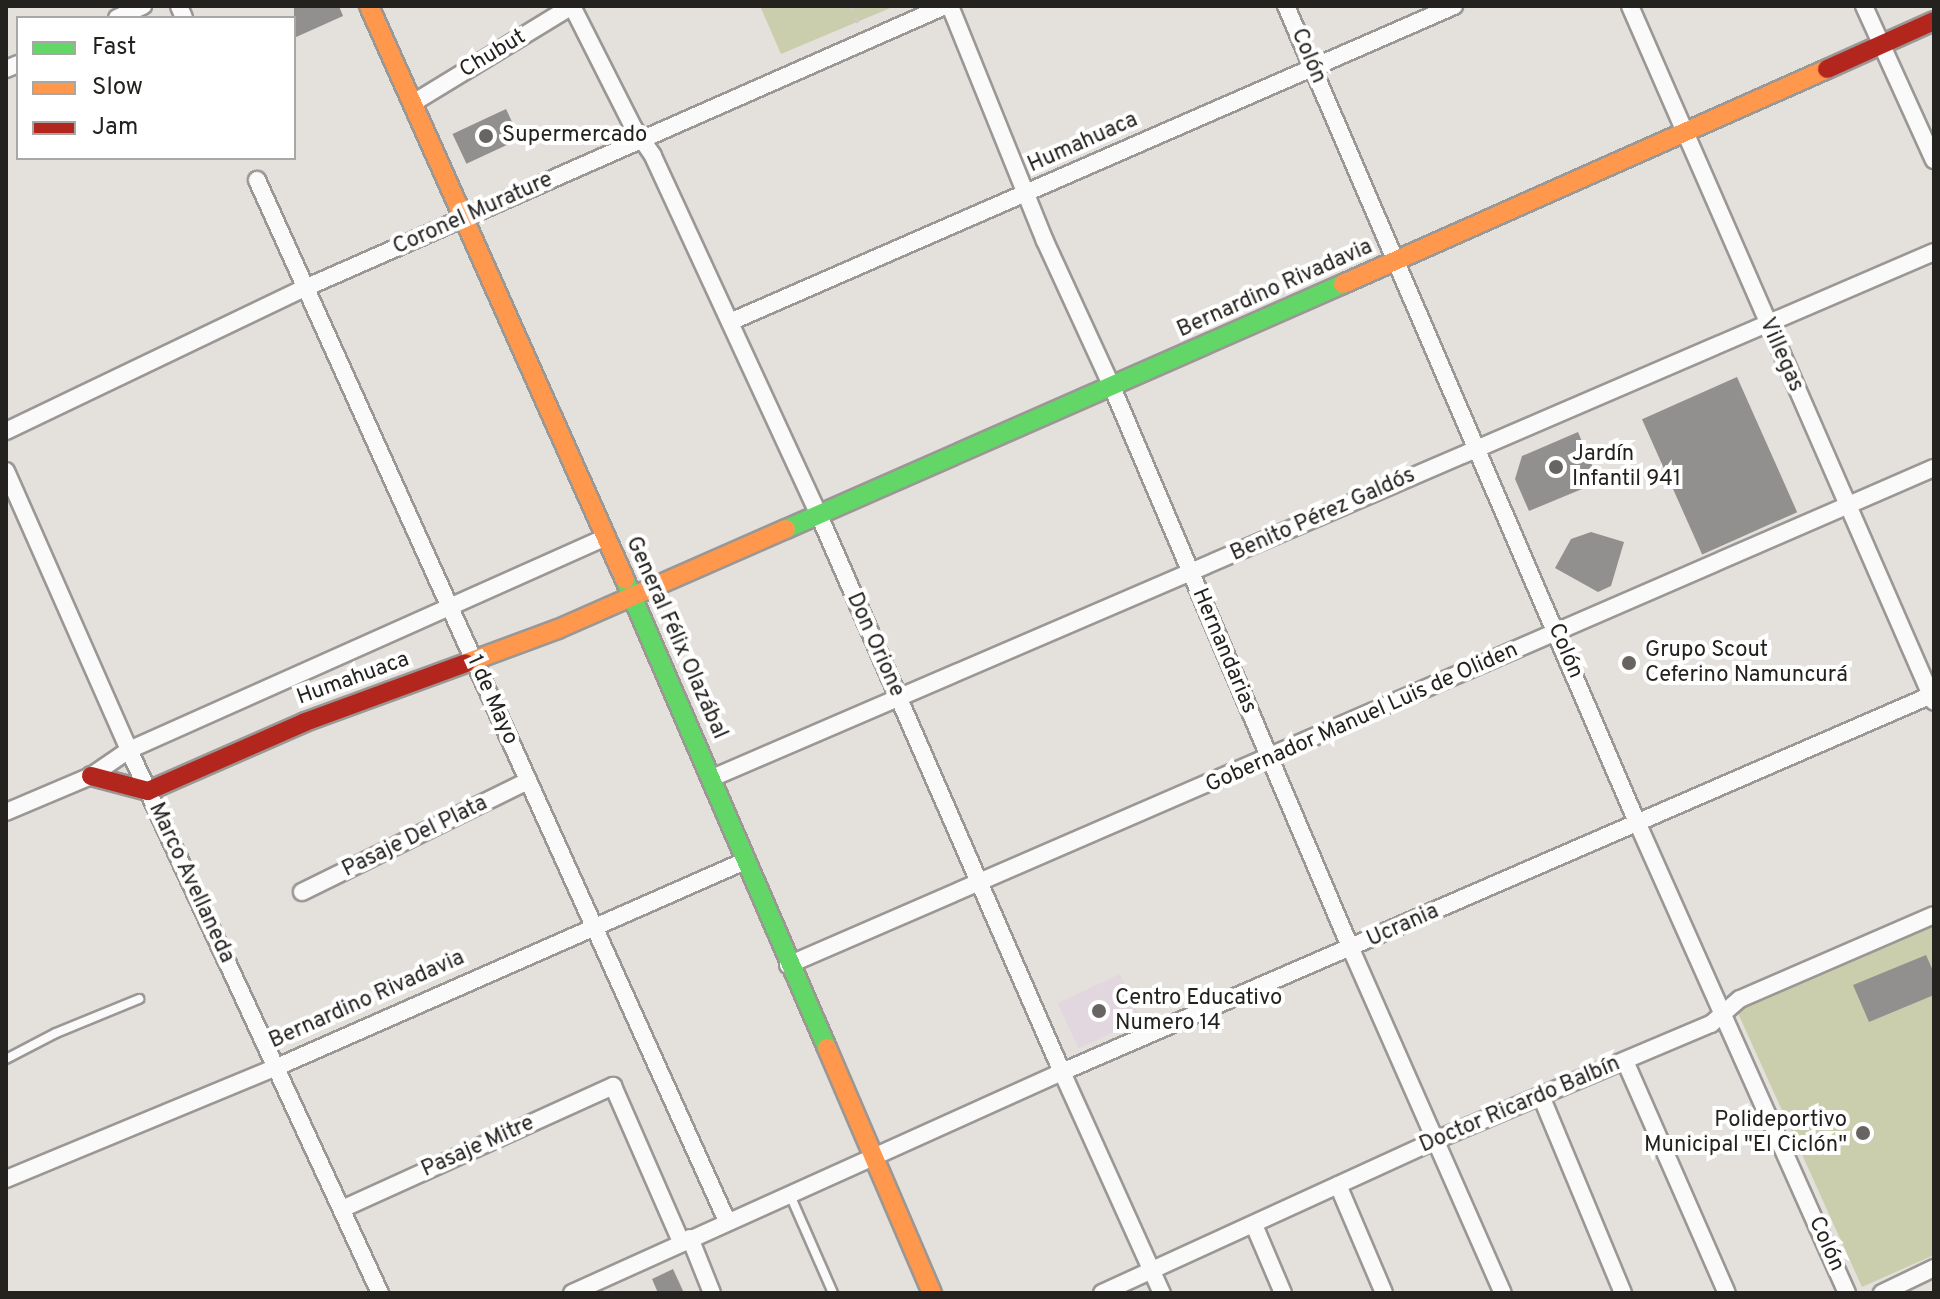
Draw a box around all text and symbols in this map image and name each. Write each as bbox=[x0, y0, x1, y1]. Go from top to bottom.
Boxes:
legend bbox=[16, 16, 296, 160]
street label: Chubut bbox=[455, 24, 531, 84]
street label: Colón bbox=[1285, 25, 1331, 87]
text: Fast bbox=[92, 33, 136, 63]
text: Slow bbox=[92, 73, 143, 103]
street label: Humahuaca bbox=[1024, 107, 1142, 179]
text: Jam bbox=[92, 113, 138, 143]
place label: Supermercado bbox=[502, 123, 647, 149]
marker: Supermercado bbox=[477, 127, 495, 145]
street label: Coronel Murature bbox=[389, 167, 557, 261]
street label: Bernardino Rivadavia bbox=[1173, 234, 1377, 344]
street label: Villegas bbox=[1753, 314, 1809, 396]
place label: Jardín Infantil 941 bbox=[1572, 441, 1681, 492]
marker: Jardín Infantil 941 bbox=[1547, 458, 1565, 476]
street label: Benito Pérez Galdós bbox=[1227, 462, 1419, 568]
street label: General Félix Olazábal bbox=[619, 533, 733, 743]
street label: Hernandarias bbox=[1186, 585, 1262, 717]
street label: Don Orione bbox=[840, 589, 910, 701]
street label: Colón bbox=[1542, 620, 1588, 682]
street label: Gobernador Manuel Luis de Oliden bbox=[1202, 637, 1522, 799]
place label: Grupo Scout Ceferino Namuncurá bbox=[1645, 637, 1848, 688]
street label: Humahuaca bbox=[293, 647, 413, 711]
street label: 1 de Mayo bbox=[461, 651, 523, 749]
marker: Grupo Scout Ceferino Namuncurá bbox=[1620, 654, 1638, 672]
street label: Pasaje Del Plata bbox=[338, 791, 492, 883]
street label: Marco Avellaneda bbox=[142, 798, 240, 968]
street label: Ucrania bbox=[1363, 899, 1443, 953]
street label: Bernardino Rivadavia bbox=[265, 945, 469, 1055]
place label: Centro Educativo Numero 14 bbox=[1115, 985, 1282, 1036]
marker: Centro Educativo Numero 14 bbox=[1090, 1002, 1108, 1020]
street label: Doctor Ricardo Balbín bbox=[1416, 1051, 1624, 1159]
place label: Polideportivo Municipal "El Ciclón" bbox=[1644, 1107, 1847, 1158]
street label: Pasaje Mitre bbox=[418, 1110, 538, 1184]
marker: Polideportivo Municipal "El Ciclón" bbox=[1854, 1124, 1872, 1142]
street label: Colón bbox=[1802, 1213, 1850, 1275]

